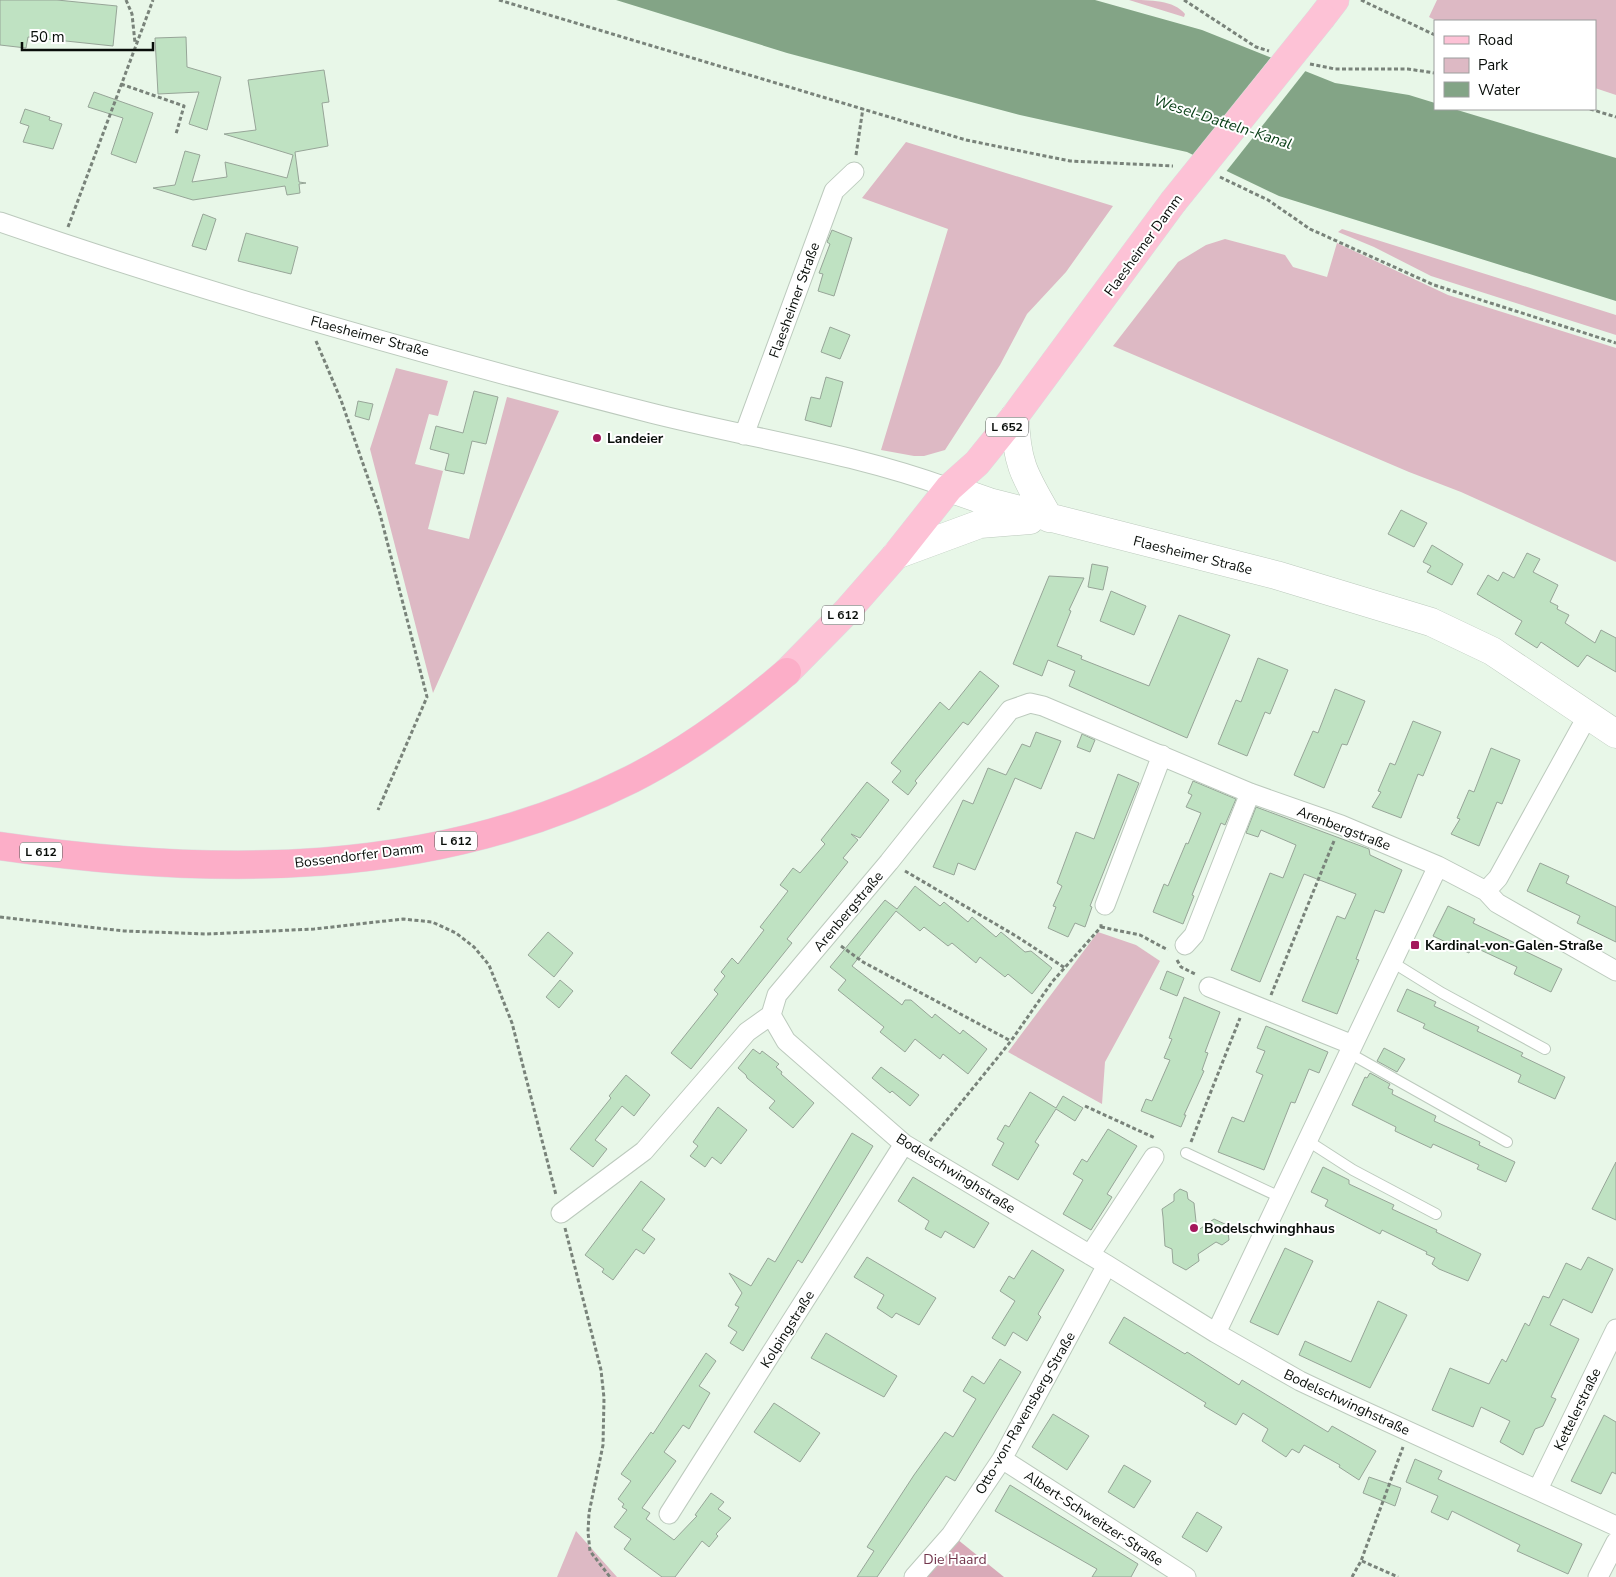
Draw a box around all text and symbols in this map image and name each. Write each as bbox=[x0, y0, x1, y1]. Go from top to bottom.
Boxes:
scale bar bbox=[22, 20, 154, 52]
legend bbox=[1434, 20, 1596, 110]
text: 50 m bbox=[30, 27, 65, 47]
text: Road bbox=[1478, 30, 1513, 50]
text: Park bbox=[1478, 55, 1508, 75]
text: Water bbox=[1478, 80, 1521, 100]
water label: Wesel-Datteln-Kanal bbox=[1151, 90, 1295, 154]
street label: Flaesheimer Damm bbox=[1100, 190, 1187, 300]
street label: Flaesheimer Straße bbox=[765, 240, 824, 361]
street label: Flaesheimer Straße bbox=[308, 312, 431, 361]
road number: L 652 bbox=[986, 418, 1028, 437]
place label: Landeier bbox=[607, 429, 664, 448]
marker: Landeier bbox=[591, 432, 603, 444]
street label: Flaesheimer Straße bbox=[1131, 532, 1254, 579]
road number: L 612 bbox=[822, 606, 864, 624]
street label: Arenbergstraße bbox=[1294, 802, 1394, 855]
road number: L 612 bbox=[435, 831, 477, 850]
street label: Bossendorfer Damm bbox=[294, 838, 425, 873]
road number: L 612 bbox=[20, 842, 62, 862]
street label: Arenbergstraße bbox=[809, 867, 888, 955]
place label: Kardinal-von-Galen-Straße bbox=[1425, 936, 1603, 955]
marker: Kardinal-von-Galen-Straße bbox=[1409, 939, 1421, 951]
street label: Bodelschwinghstraße bbox=[893, 1129, 1019, 1218]
place label: Bodelschwinghhaus bbox=[1204, 1219, 1335, 1238]
marker: Bodelschwinghhaus bbox=[1188, 1222, 1200, 1234]
street label: Kolpingstraße bbox=[756, 1287, 819, 1372]
street label: Otto-von-Ravensberg-Straße bbox=[971, 1328, 1080, 1498]
street label: Bodelschwinghstraße bbox=[1281, 1365, 1413, 1440]
street label: Kettelerstraße bbox=[1549, 1365, 1606, 1454]
street label: Albert-Schweitzer-Straße bbox=[1021, 1466, 1167, 1571]
park label: Die Haard bbox=[923, 1550, 987, 1569]

